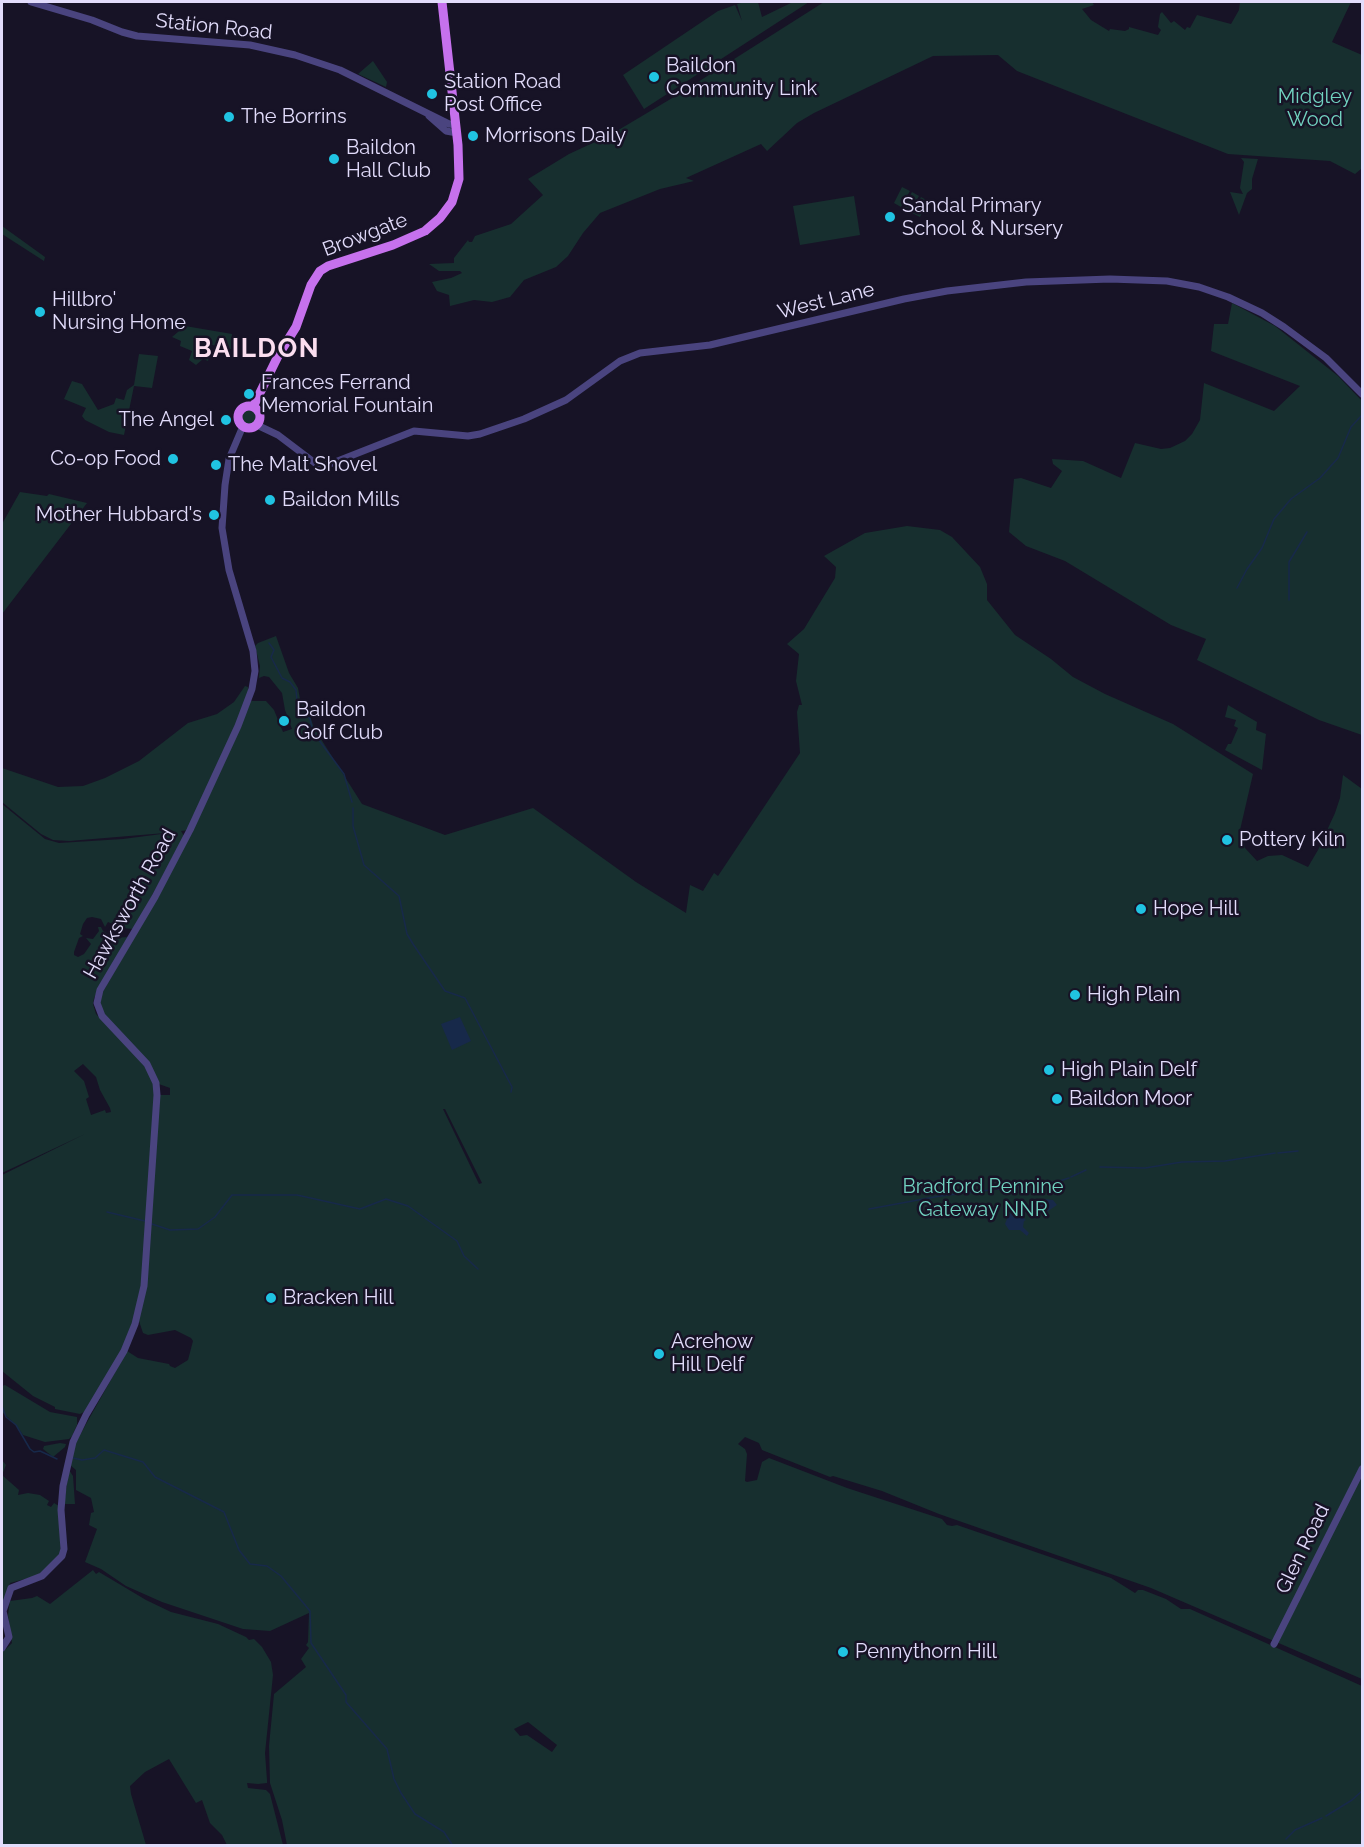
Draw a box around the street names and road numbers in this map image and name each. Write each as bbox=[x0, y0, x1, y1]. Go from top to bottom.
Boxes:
street label: Station Road bbox=[154, 9, 274, 45]
street label: Browgate bbox=[319, 208, 411, 262]
street label: West Lane bbox=[775, 277, 877, 325]
street label: Hawksworth Road bbox=[79, 825, 181, 983]
street label: Glen Road bbox=[1271, 1500, 1335, 1598]

